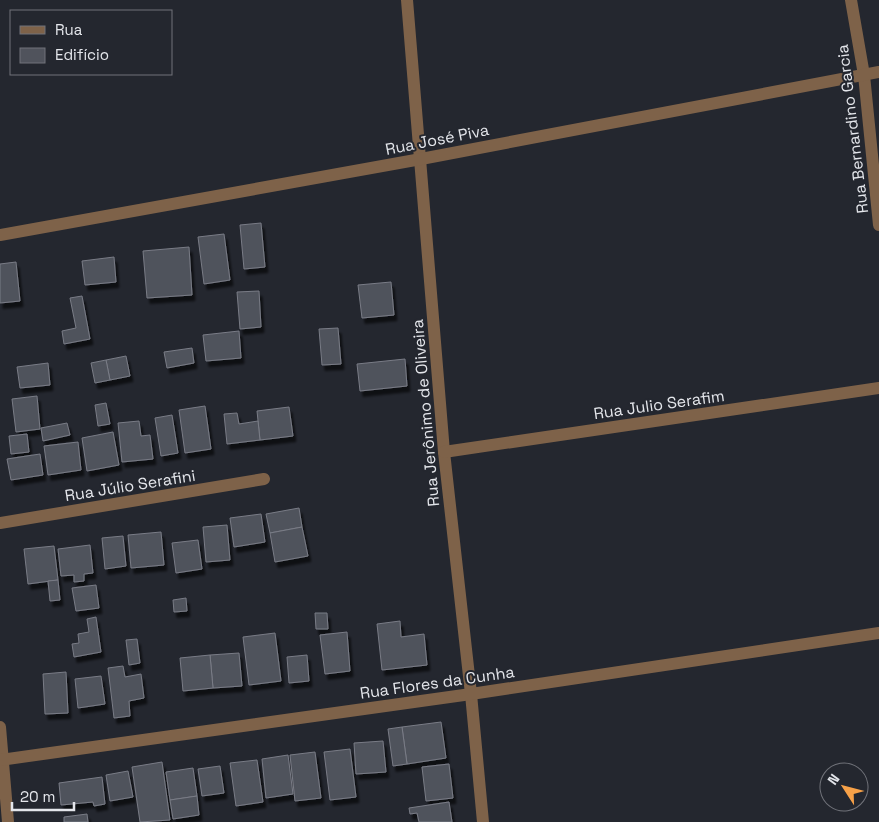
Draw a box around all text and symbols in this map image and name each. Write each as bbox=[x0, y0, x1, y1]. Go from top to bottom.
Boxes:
legend bbox=[10, 10, 172, 75]
text: Rua bbox=[55, 20, 83, 39]
street label: Rua Bernardino Garcia bbox=[832, 43, 873, 215]
text: Edifício bbox=[55, 45, 109, 64]
street label: Rua José Piva bbox=[383, 119, 491, 160]
street label: Rua Jerônimo de Oliveira bbox=[407, 318, 444, 507]
street label: Rua Julio Serafim bbox=[592, 385, 726, 424]
street label: Rua Júlio Serafini bbox=[63, 465, 197, 506]
street label: Rua Flores da Cunha bbox=[358, 661, 516, 704]
north arrow bbox=[819, 762, 869, 812]
text: N bbox=[823, 770, 844, 788]
scale bar bbox=[12, 780, 75, 812]
text: 20 m bbox=[20, 787, 55, 806]

